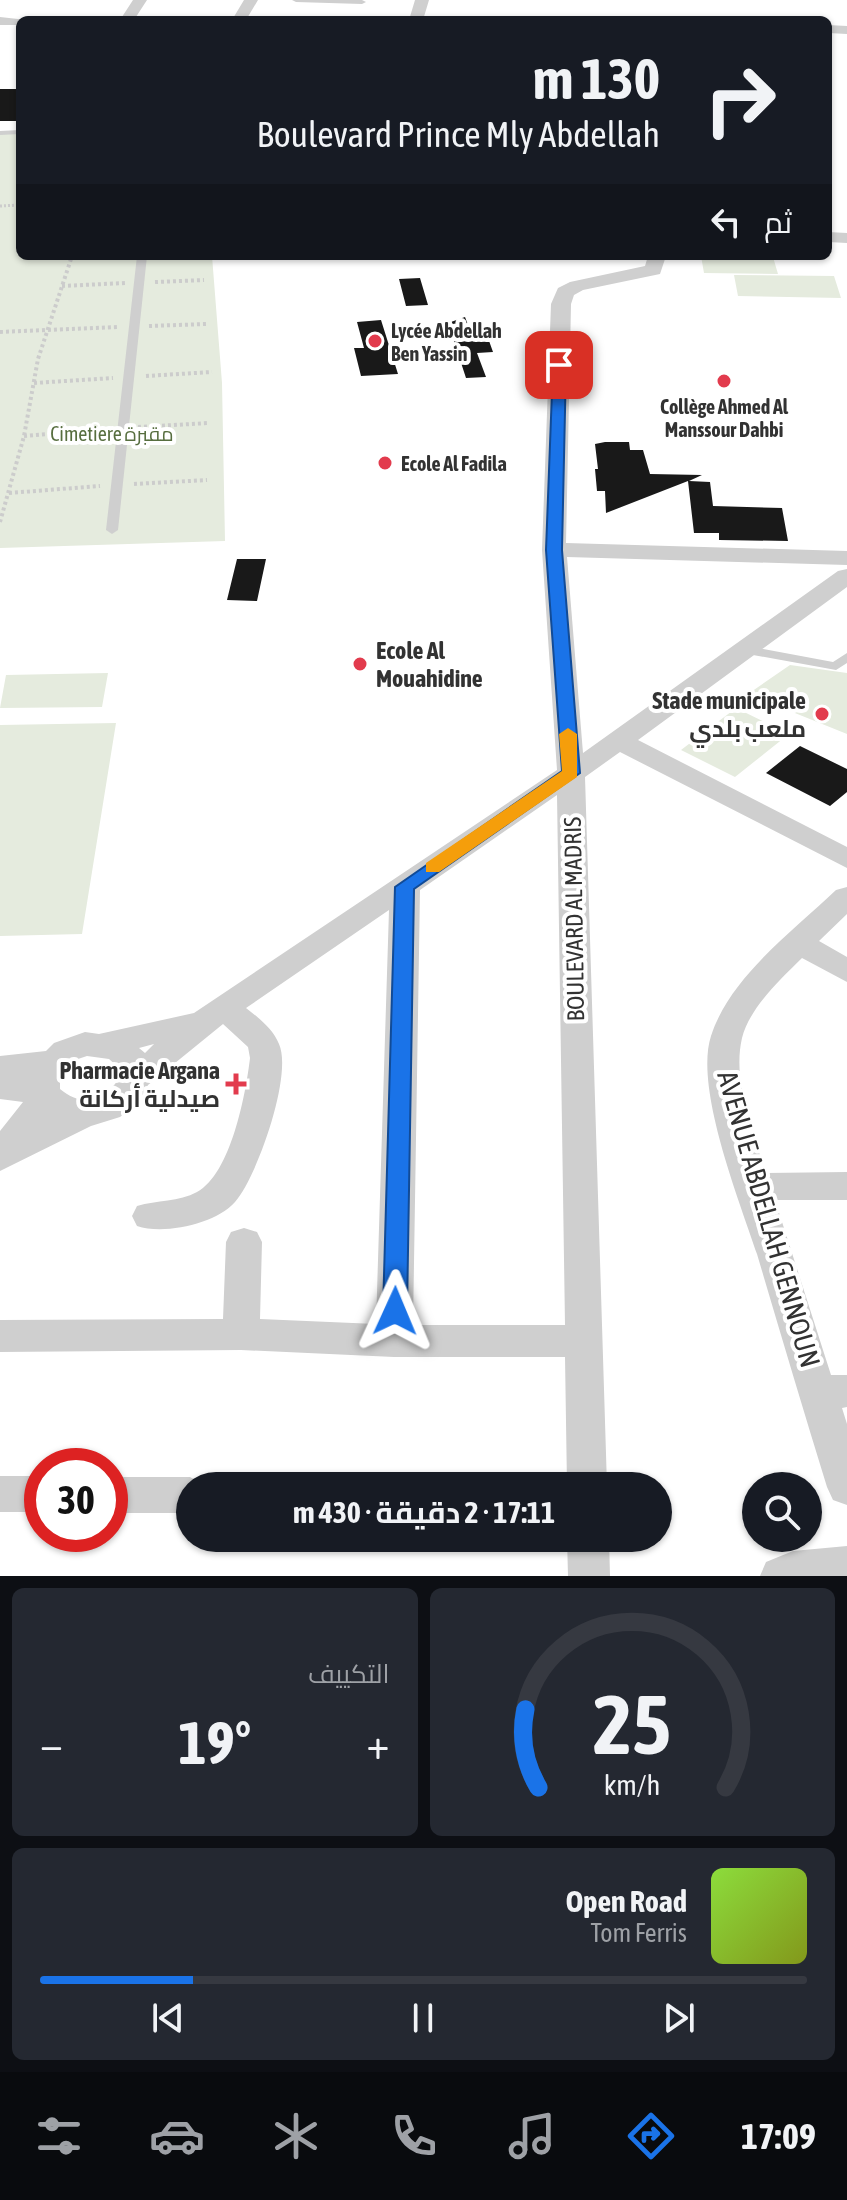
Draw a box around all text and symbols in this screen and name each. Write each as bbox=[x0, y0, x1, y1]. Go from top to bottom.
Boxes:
text: 130 m bbox=[533, 47, 660, 111]
icon: right bbox=[688, 48, 792, 152]
text: Boulevard Prince Mly Abdellah bbox=[257, 113, 660, 155]
icon: left bbox=[704, 200, 748, 244]
text: ثم bbox=[764, 205, 792, 239]
place label: Lycée Abdellah Ben Yassin bbox=[391, 319, 502, 365]
pin bbox=[525, 331, 593, 399]
marker: Lycée Abdellah Ben Yassin bbox=[366, 332, 384, 350]
icon: arrive bbox=[537, 343, 581, 387]
marker: Collège Ahmed Al Manssour Dahbi bbox=[715, 372, 733, 390]
place label: Collège Ahmed Al Manssour Dahbi bbox=[660, 395, 789, 441]
park label: Cimetiere مقبرة bbox=[50, 422, 174, 446]
place label: Ecole Al Fadila bbox=[401, 452, 507, 475]
marker: Ecole Al Fadila bbox=[376, 454, 394, 472]
place label: Ecole Al Mouahidine bbox=[376, 637, 483, 692]
marker: Ecole Al Mouahidine bbox=[351, 655, 369, 673]
place label: Stade municipale ملعب بلدي bbox=[652, 687, 806, 748]
marker: Stade municipale ملعب بلدي bbox=[813, 705, 831, 723]
street label: BOULEVARD AL MADRIS bbox=[559, 816, 589, 1022]
place label: Pharmacie Argana صيدلية أركانة bbox=[59, 1057, 220, 1113]
street label: AVENUE ABDELLAH GENNOUN bbox=[711, 1067, 827, 1371]
marker: Pharmacie Argana صيدلية أركانة bbox=[227, 1075, 245, 1093]
position arrow bbox=[353, 1269, 437, 1353]
speed limit sign: 30 bbox=[24, 1448, 128, 1552]
map controls bbox=[742, 1472, 822, 1552]
button: search bbox=[742, 1472, 822, 1552]
text: 17:11 · 2 دقيقة · 430 m bbox=[293, 1495, 555, 1529]
text: التكييف bbox=[308, 1659, 390, 1689]
text: 25 bbox=[593, 1676, 671, 1772]
text: 19° bbox=[178, 1708, 251, 1777]
text: − bbox=[40, 1718, 63, 1768]
text: + bbox=[367, 1718, 390, 1768]
text: km/h bbox=[604, 1768, 661, 1801]
text: Open Road bbox=[566, 1884, 687, 1918]
text: Tom Ferris bbox=[590, 1918, 687, 1948]
icon: previous bbox=[146, 1996, 190, 2040]
icon: pause bbox=[401, 1996, 445, 2040]
icon: next bbox=[657, 1996, 701, 2040]
icon: filters bbox=[31, 2108, 87, 2164]
icon: car bbox=[149, 2108, 205, 2164]
icon: climate bbox=[268, 2108, 324, 2164]
icon: phone bbox=[386, 2108, 442, 2164]
icon: music bbox=[504, 2108, 560, 2164]
icon: directions bbox=[623, 2108, 679, 2164]
text: 17:09 bbox=[741, 2115, 816, 2157]

